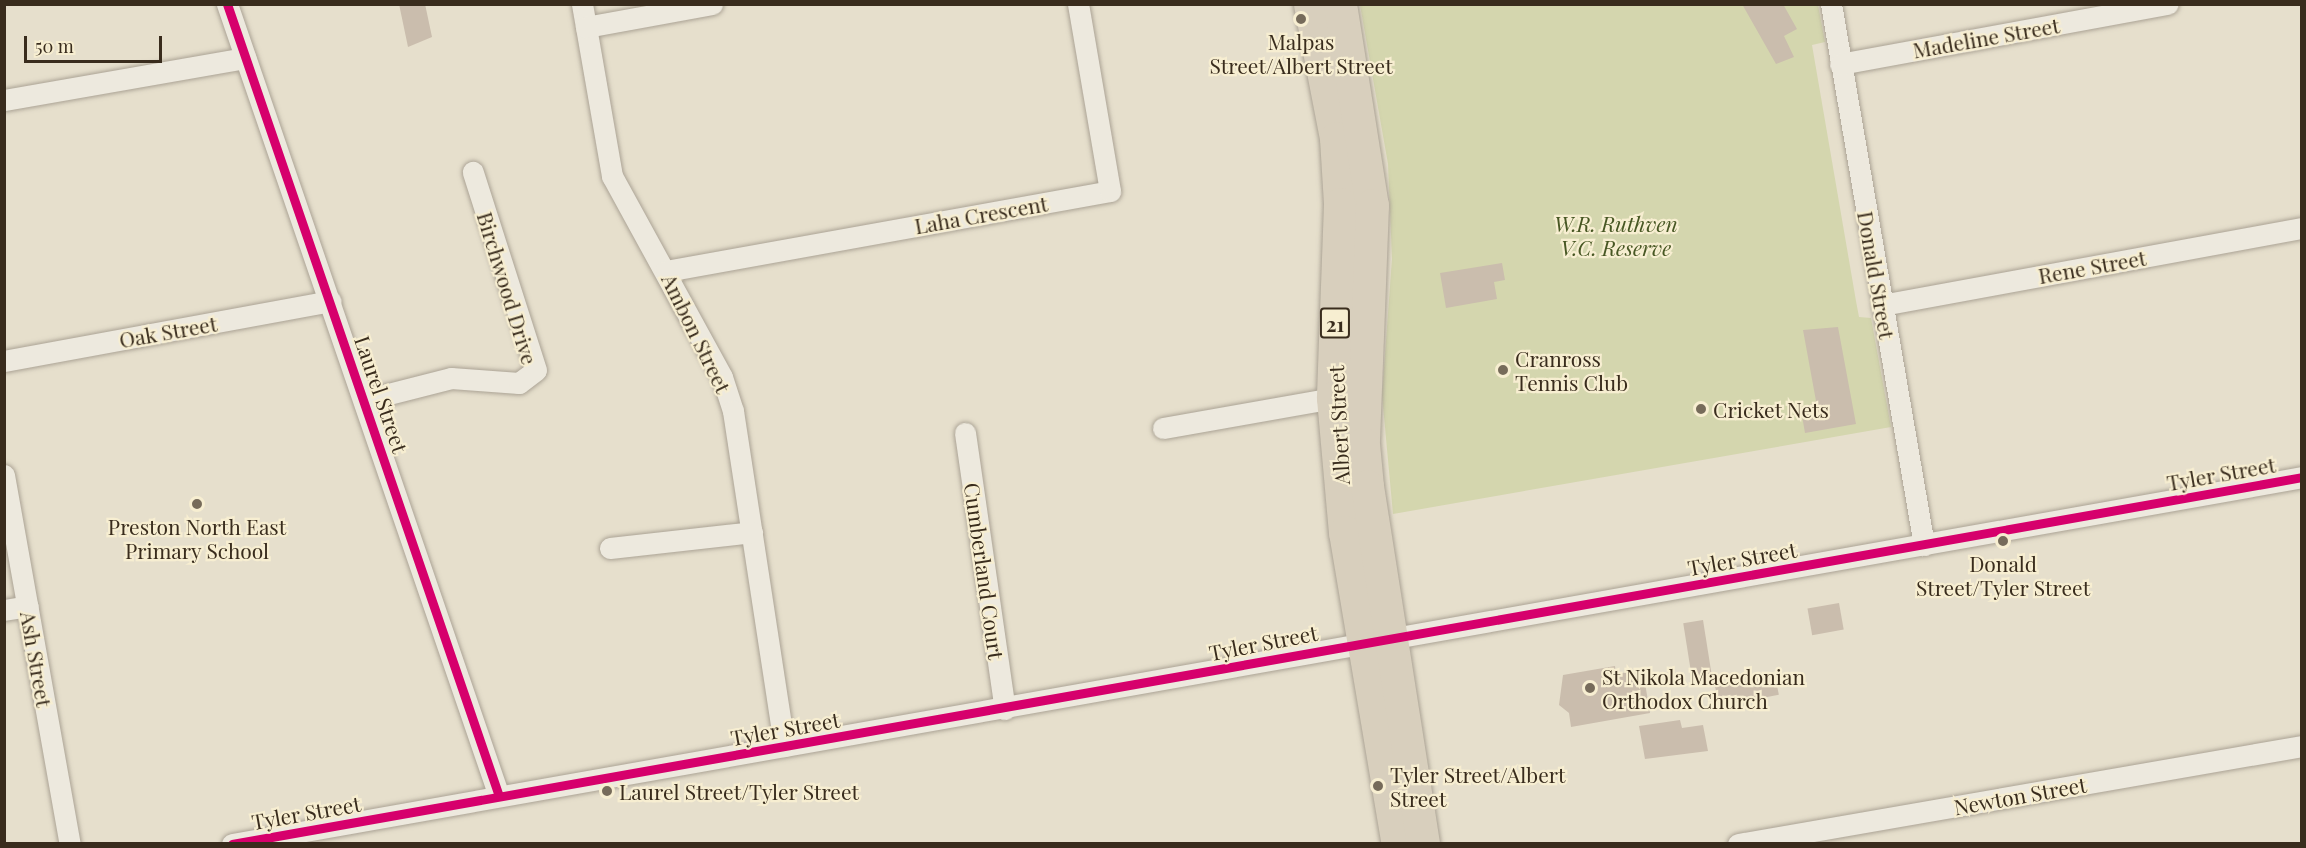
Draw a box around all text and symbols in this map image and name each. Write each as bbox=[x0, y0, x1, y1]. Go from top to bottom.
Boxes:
marker: Malpas Street/Albert Street bbox=[1294, 12, 1308, 26]
street label: Madeline Street bbox=[1911, 12, 2061, 62]
scale bar bbox=[27, 24, 165, 62]
place label: Malpas Street/Albert Street bbox=[1209, 28, 1393, 78]
text: 50 m bbox=[35, 34, 74, 58]
street label: Laha Crescent bbox=[912, 190, 1050, 238]
street label: Birchwood Drive bbox=[473, 209, 543, 367]
street label: Donald Street bbox=[1853, 209, 1901, 341]
park label: W.R. Ruthven V.C. Reserve bbox=[1554, 210, 1678, 260]
street label: Rene Street bbox=[2036, 244, 2148, 288]
street label: Ambon Street bbox=[657, 269, 737, 397]
road number: 21 bbox=[1318, 306, 1352, 340]
street label: Oak Street bbox=[117, 310, 219, 352]
street label: Laurel Street bbox=[350, 332, 414, 456]
place label: Cranross Tennis Club bbox=[1515, 345, 1628, 395]
marker: Cranross Tennis Club bbox=[1496, 363, 1510, 377]
street label: Albert Street bbox=[1322, 364, 1354, 486]
place label: Cricket Nets bbox=[1713, 396, 1829, 422]
marker: Cricket Nets bbox=[1694, 402, 1708, 416]
street label: Tyler Street bbox=[2164, 451, 2278, 495]
street label: Cumberland Court bbox=[960, 481, 1010, 661]
marker: Preston North East Primary School bbox=[190, 497, 204, 511]
place label: Preston North East Primary School bbox=[108, 513, 286, 563]
marker: Donald Street/Tyler Street bbox=[1996, 534, 2010, 548]
street label: Tyler Street bbox=[1685, 536, 1799, 580]
place label: Donald Street/Tyler Street bbox=[1916, 550, 2090, 600]
street label: Ash Street bbox=[16, 609, 58, 709]
street label: Tyler Street bbox=[1206, 619, 1320, 665]
place label: St Nikola Macedonian Orthodox Church bbox=[1602, 663, 1806, 713]
marker: St Nikola Macedonian Orthodox Church bbox=[1583, 681, 1597, 695]
street label: Tyler Street bbox=[728, 706, 842, 750]
place label: Tyler Street/Albert Street bbox=[1390, 761, 1566, 811]
street label: Newton Street bbox=[1952, 771, 2088, 819]
place label: Laurel Street/Tyler Street bbox=[619, 778, 859, 804]
marker: Tyler Street/Albert Street bbox=[1371, 779, 1385, 793]
marker: Laurel Street/Tyler Street bbox=[600, 784, 614, 798]
street label: Tyler Street bbox=[249, 790, 363, 834]

